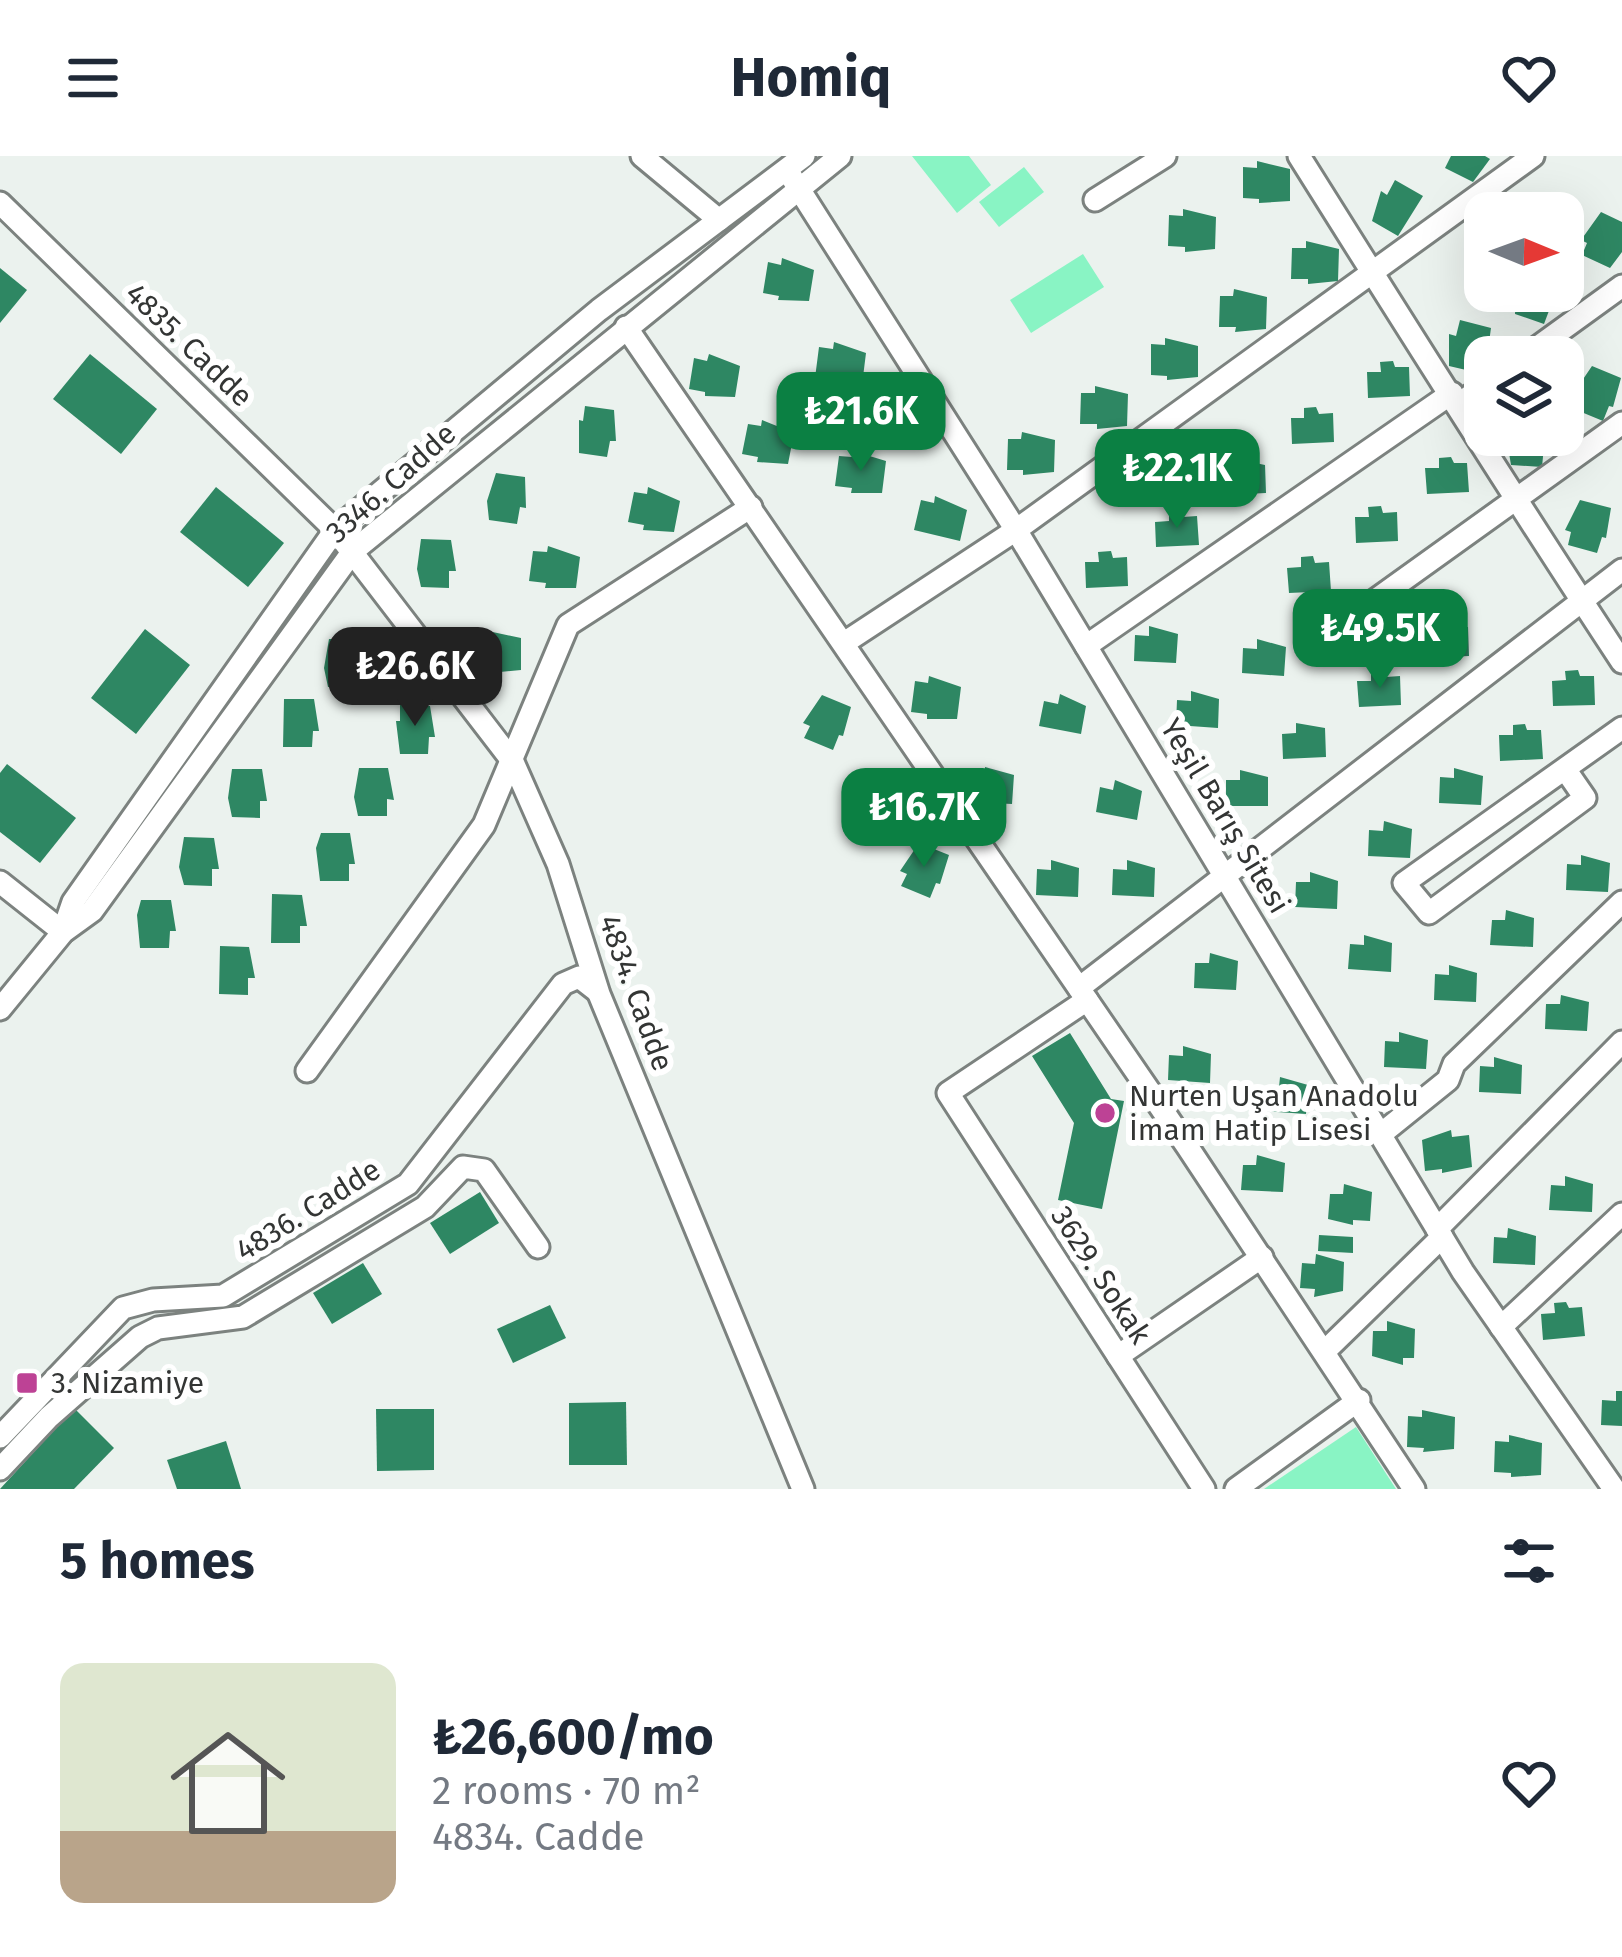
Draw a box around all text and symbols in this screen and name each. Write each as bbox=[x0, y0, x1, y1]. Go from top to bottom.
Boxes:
icon: menu bbox=[60, 45, 126, 111]
icon: heart bbox=[1496, 45, 1562, 111]
text: Homiq bbox=[731, 46, 891, 110]
north arrow bbox=[1464, 192, 1584, 312]
map controls bbox=[1464, 192, 1584, 456]
street label: 4835. Cadde bbox=[118, 276, 260, 414]
button: layers bbox=[1464, 336, 1584, 456]
pin: ₺21.6K bbox=[763, 372, 959, 474]
text: ₺21.6K bbox=[804, 388, 918, 434]
street label: 3346. Cadde bbox=[319, 415, 463, 551]
pin: ₺22.1K bbox=[1079, 429, 1275, 531]
text: ₺22.1K bbox=[1122, 445, 1232, 491]
pin: ₺49.5K bbox=[1282, 589, 1478, 691]
text: ₺49.5K bbox=[1320, 605, 1440, 651]
pin: ₺26.6K bbox=[317, 627, 513, 729]
text: ₺26.6K bbox=[355, 643, 475, 689]
street label: Yeşil Barış Sitesi bbox=[1153, 712, 1297, 920]
pin: ₺16.7K bbox=[826, 768, 1022, 870]
text: ₺16.7K bbox=[868, 784, 980, 830]
street label: 4834. Cadde bbox=[591, 910, 681, 1076]
place label: Nurten Uşan Anadolu İmam Hatip Lisesi bbox=[1129, 1078, 1419, 1148]
marker: Nurten Uşan Anadolu İmam Hatip Lisesi bbox=[1092, 1100, 1118, 1126]
street label: 4836. Cadde bbox=[229, 1151, 387, 1269]
street label: 3629. Sokak bbox=[1043, 1200, 1159, 1351]
place label: 3. Nizamiye bbox=[51, 1365, 204, 1401]
marker: 3. Nizamiye bbox=[14, 1370, 40, 1396]
icon: filters bbox=[1496, 1528, 1562, 1594]
text: 5 homes bbox=[60, 1530, 255, 1592]
text: ₺26,600/mo bbox=[432, 1706, 714, 1768]
icon: home bbox=[156, 1711, 300, 1855]
icon: heart bbox=[1496, 1750, 1562, 1816]
text: 2 rooms · 70 m² bbox=[432, 1768, 701, 1814]
text: 4834. Cadde bbox=[432, 1814, 645, 1860]

